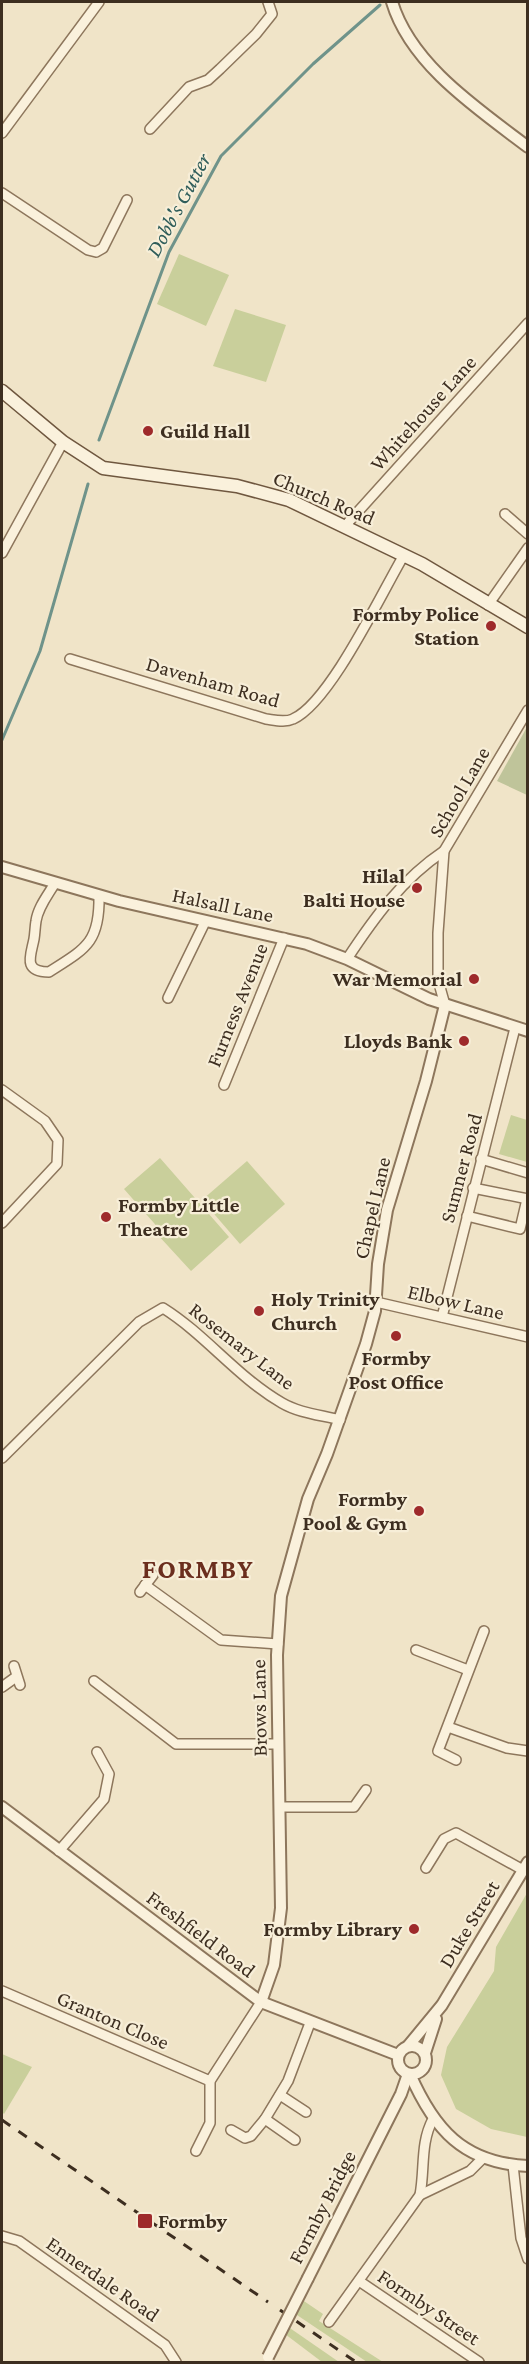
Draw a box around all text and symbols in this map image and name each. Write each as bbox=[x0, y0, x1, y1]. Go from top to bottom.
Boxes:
water label: Dobb's Gutter bbox=[140, 148, 216, 261]
street label: Whitehouse Lane bbox=[365, 350, 481, 476]
place label: Guild Hall bbox=[160, 419, 250, 443]
marker: Guild Hall bbox=[141, 424, 155, 438]
street label: Church Road bbox=[269, 466, 379, 530]
place label: Formby Police Station bbox=[353, 602, 479, 650]
marker: Formby Police Station bbox=[484, 619, 498, 633]
street label: Davenham Road bbox=[143, 651, 283, 713]
street label: School Lane bbox=[423, 742, 495, 842]
place label: Hilal Balti House bbox=[303, 864, 405, 912]
marker: Hilal Balti House bbox=[410, 881, 424, 895]
street label: Halsall Lane bbox=[170, 883, 276, 927]
street label: Furness Avenue bbox=[201, 940, 273, 1070]
place label: War Memorial bbox=[332, 967, 462, 991]
marker: War Memorial bbox=[467, 972, 481, 986]
place label: Lloyds Bank bbox=[344, 1029, 453, 1053]
marker: Lloyds Bank bbox=[457, 1034, 471, 1048]
street label: Sumner Road bbox=[435, 1111, 487, 1225]
street label: Chapel Lane bbox=[349, 1155, 395, 1261]
place label: Formby Little Theatre bbox=[118, 1193, 240, 1241]
marker: Formby Little Theatre bbox=[99, 1210, 113, 1224]
street label: Elbow Lane bbox=[405, 1279, 507, 1325]
place label: Holy Trinity Church bbox=[271, 1287, 380, 1335]
street label: Rosemary Lane bbox=[184, 1297, 300, 1395]
marker: Holy Trinity Church bbox=[252, 1304, 266, 1318]
marker: Formby Post Office bbox=[389, 1329, 403, 1343]
place label: Formby Post Office bbox=[349, 1346, 444, 1394]
place label: Formby Pool & Gym bbox=[302, 1487, 408, 1535]
marker: Formby Pool & Gym bbox=[412, 1504, 426, 1518]
district label: FORMBY bbox=[142, 1554, 254, 1584]
street label: Brows Lane bbox=[246, 1659, 272, 1757]
street label: Duke Street bbox=[434, 1875, 505, 1972]
street label: Freshfield Road bbox=[142, 1885, 260, 1983]
place label: Formby Library bbox=[263, 1917, 403, 1941]
marker: Formby Library bbox=[407, 1922, 421, 1936]
street label: Granton Close bbox=[53, 1986, 173, 2054]
street label: Formby Bridge bbox=[283, 2146, 361, 2268]
place label: Formby bbox=[158, 2209, 228, 2233]
marker: Formby bbox=[136, 2212, 154, 2230]
street label: Ennerdale Road bbox=[42, 2231, 164, 2327]
street label: Formby Street bbox=[373, 2264, 486, 2351]

